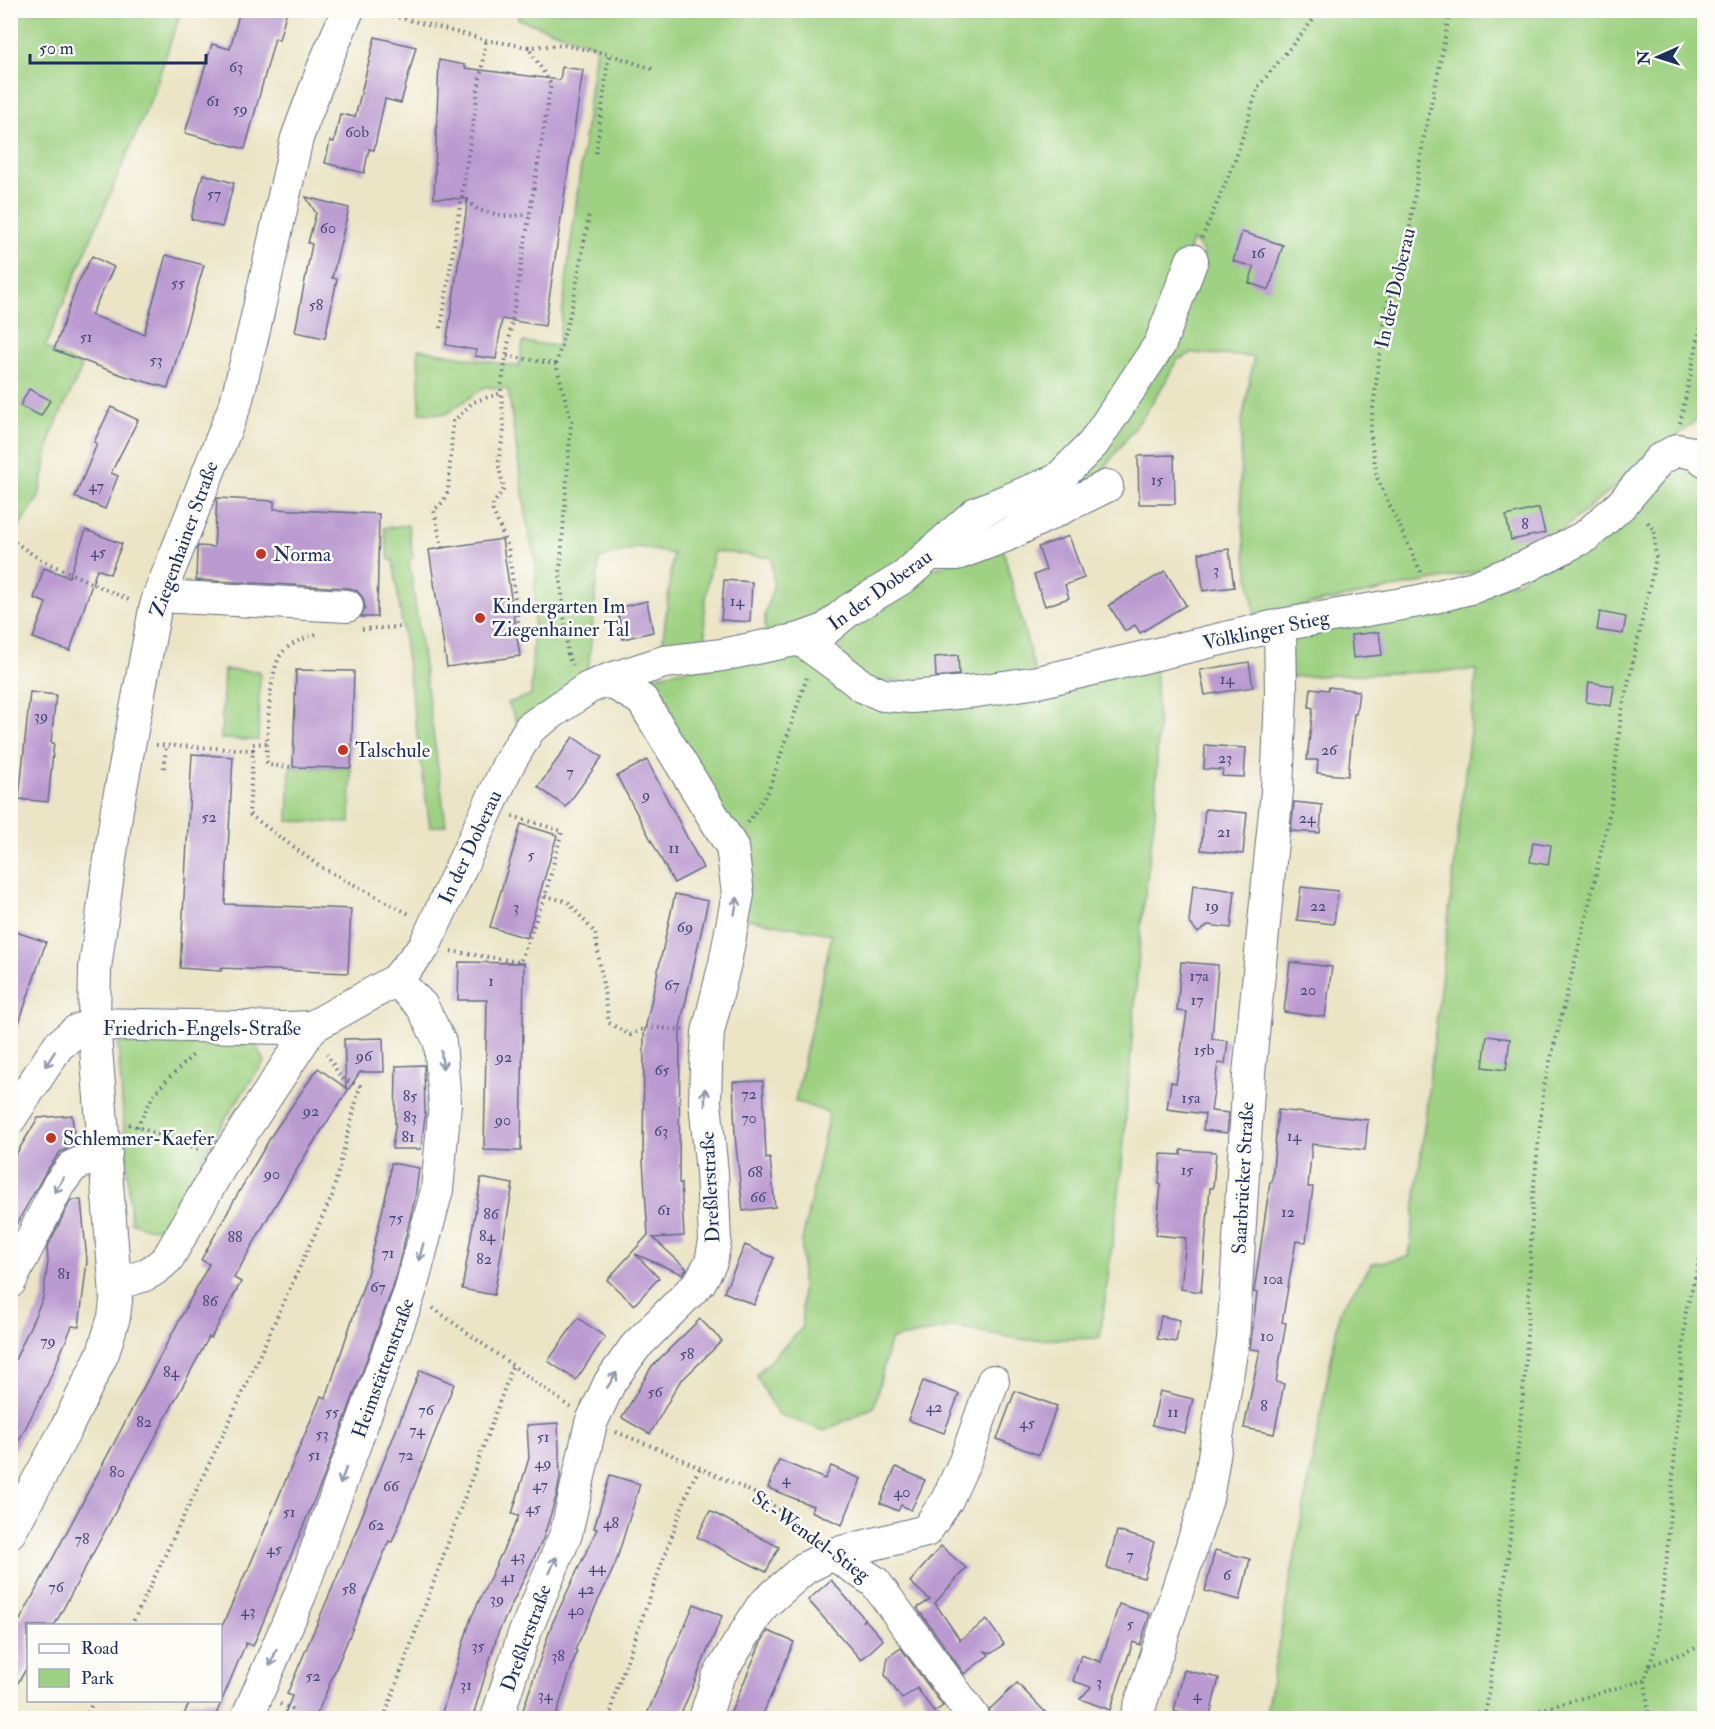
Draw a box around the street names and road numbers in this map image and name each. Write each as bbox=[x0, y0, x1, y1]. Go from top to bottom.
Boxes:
street label: In der Doberau bbox=[1369, 225, 1421, 351]
street label: Ziegenhainer Straße bbox=[144, 458, 224, 620]
street label: In der Doberau bbox=[823, 544, 937, 636]
street label: Völklinger Stieg bbox=[1200, 604, 1333, 656]
street label: In der Doberau bbox=[433, 786, 507, 908]
street label: Friedrich-Engels-Straße bbox=[103, 1016, 301, 1041]
street label: Saarbrücker Straße bbox=[1227, 1101, 1259, 1255]
street label: Dreßlerstraße bbox=[695, 1131, 725, 1243]
street label: Heimstättenstraße bbox=[346, 1295, 420, 1441]
street label: St.-Wendel-Stieg bbox=[747, 1485, 876, 1588]
street label: Dreßlerstraße bbox=[495, 1581, 557, 1695]

